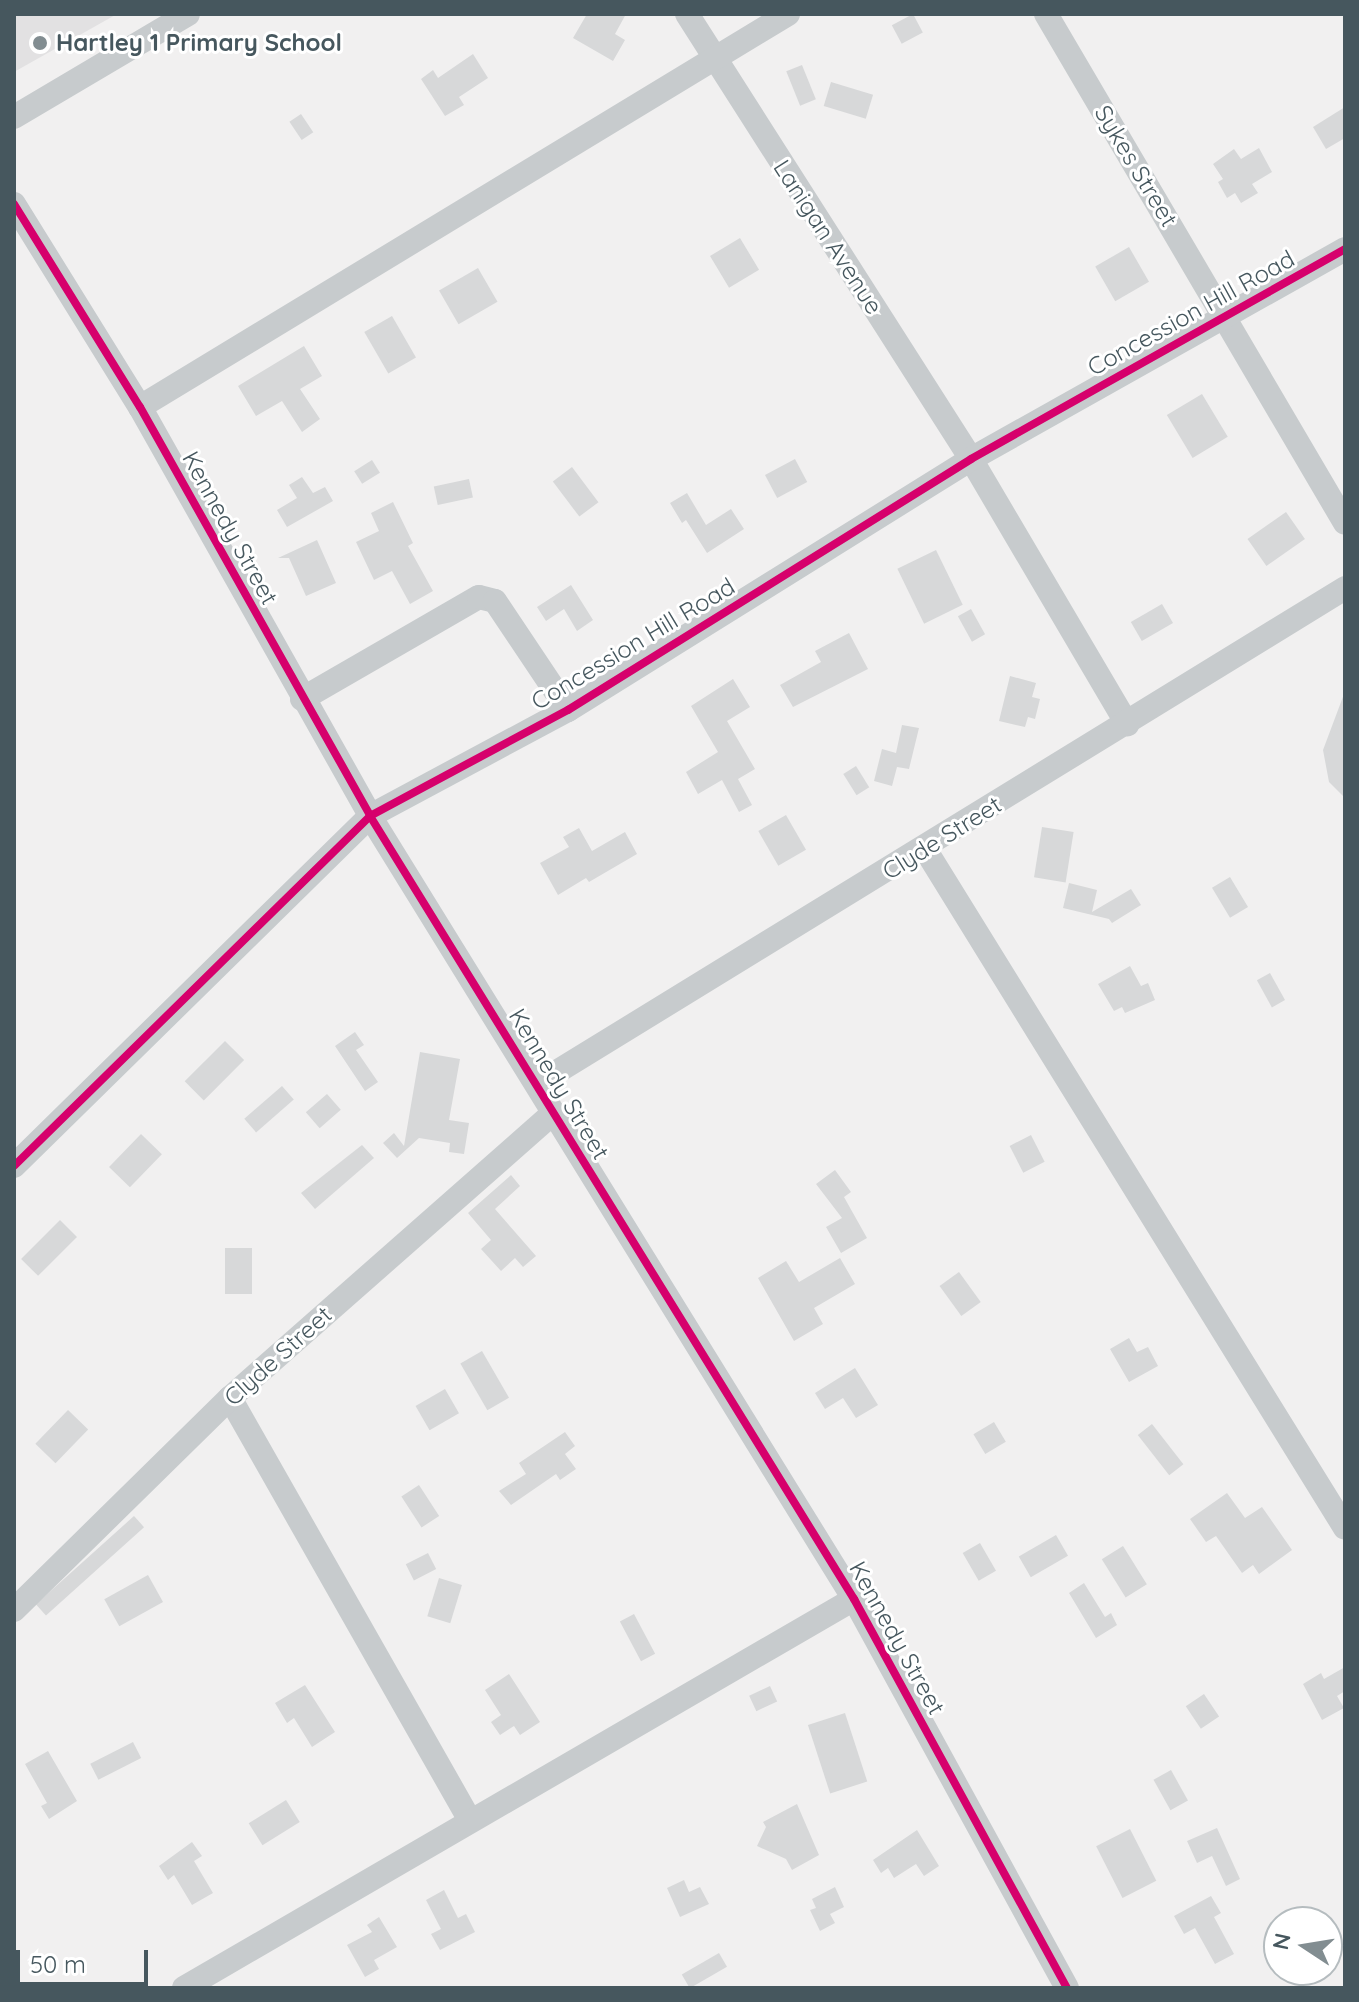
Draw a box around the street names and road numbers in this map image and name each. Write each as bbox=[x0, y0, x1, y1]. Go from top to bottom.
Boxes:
street label: Sykes Street bbox=[1089, 100, 1183, 232]
street label: Lanigan Avenue bbox=[767, 154, 889, 320]
street label: Concession Hill Road bbox=[1082, 244, 1300, 382]
street label: Kennedy Street bbox=[176, 446, 284, 610]
street label: Concession Hill Road bbox=[526, 572, 740, 716]
street label: Clyde Street bbox=[877, 790, 1007, 886]
street label: Kennedy Street bbox=[503, 1003, 615, 1165]
street label: Clyde Street bbox=[218, 1300, 338, 1412]
street label: Kennedy Street bbox=[843, 1556, 951, 1720]

